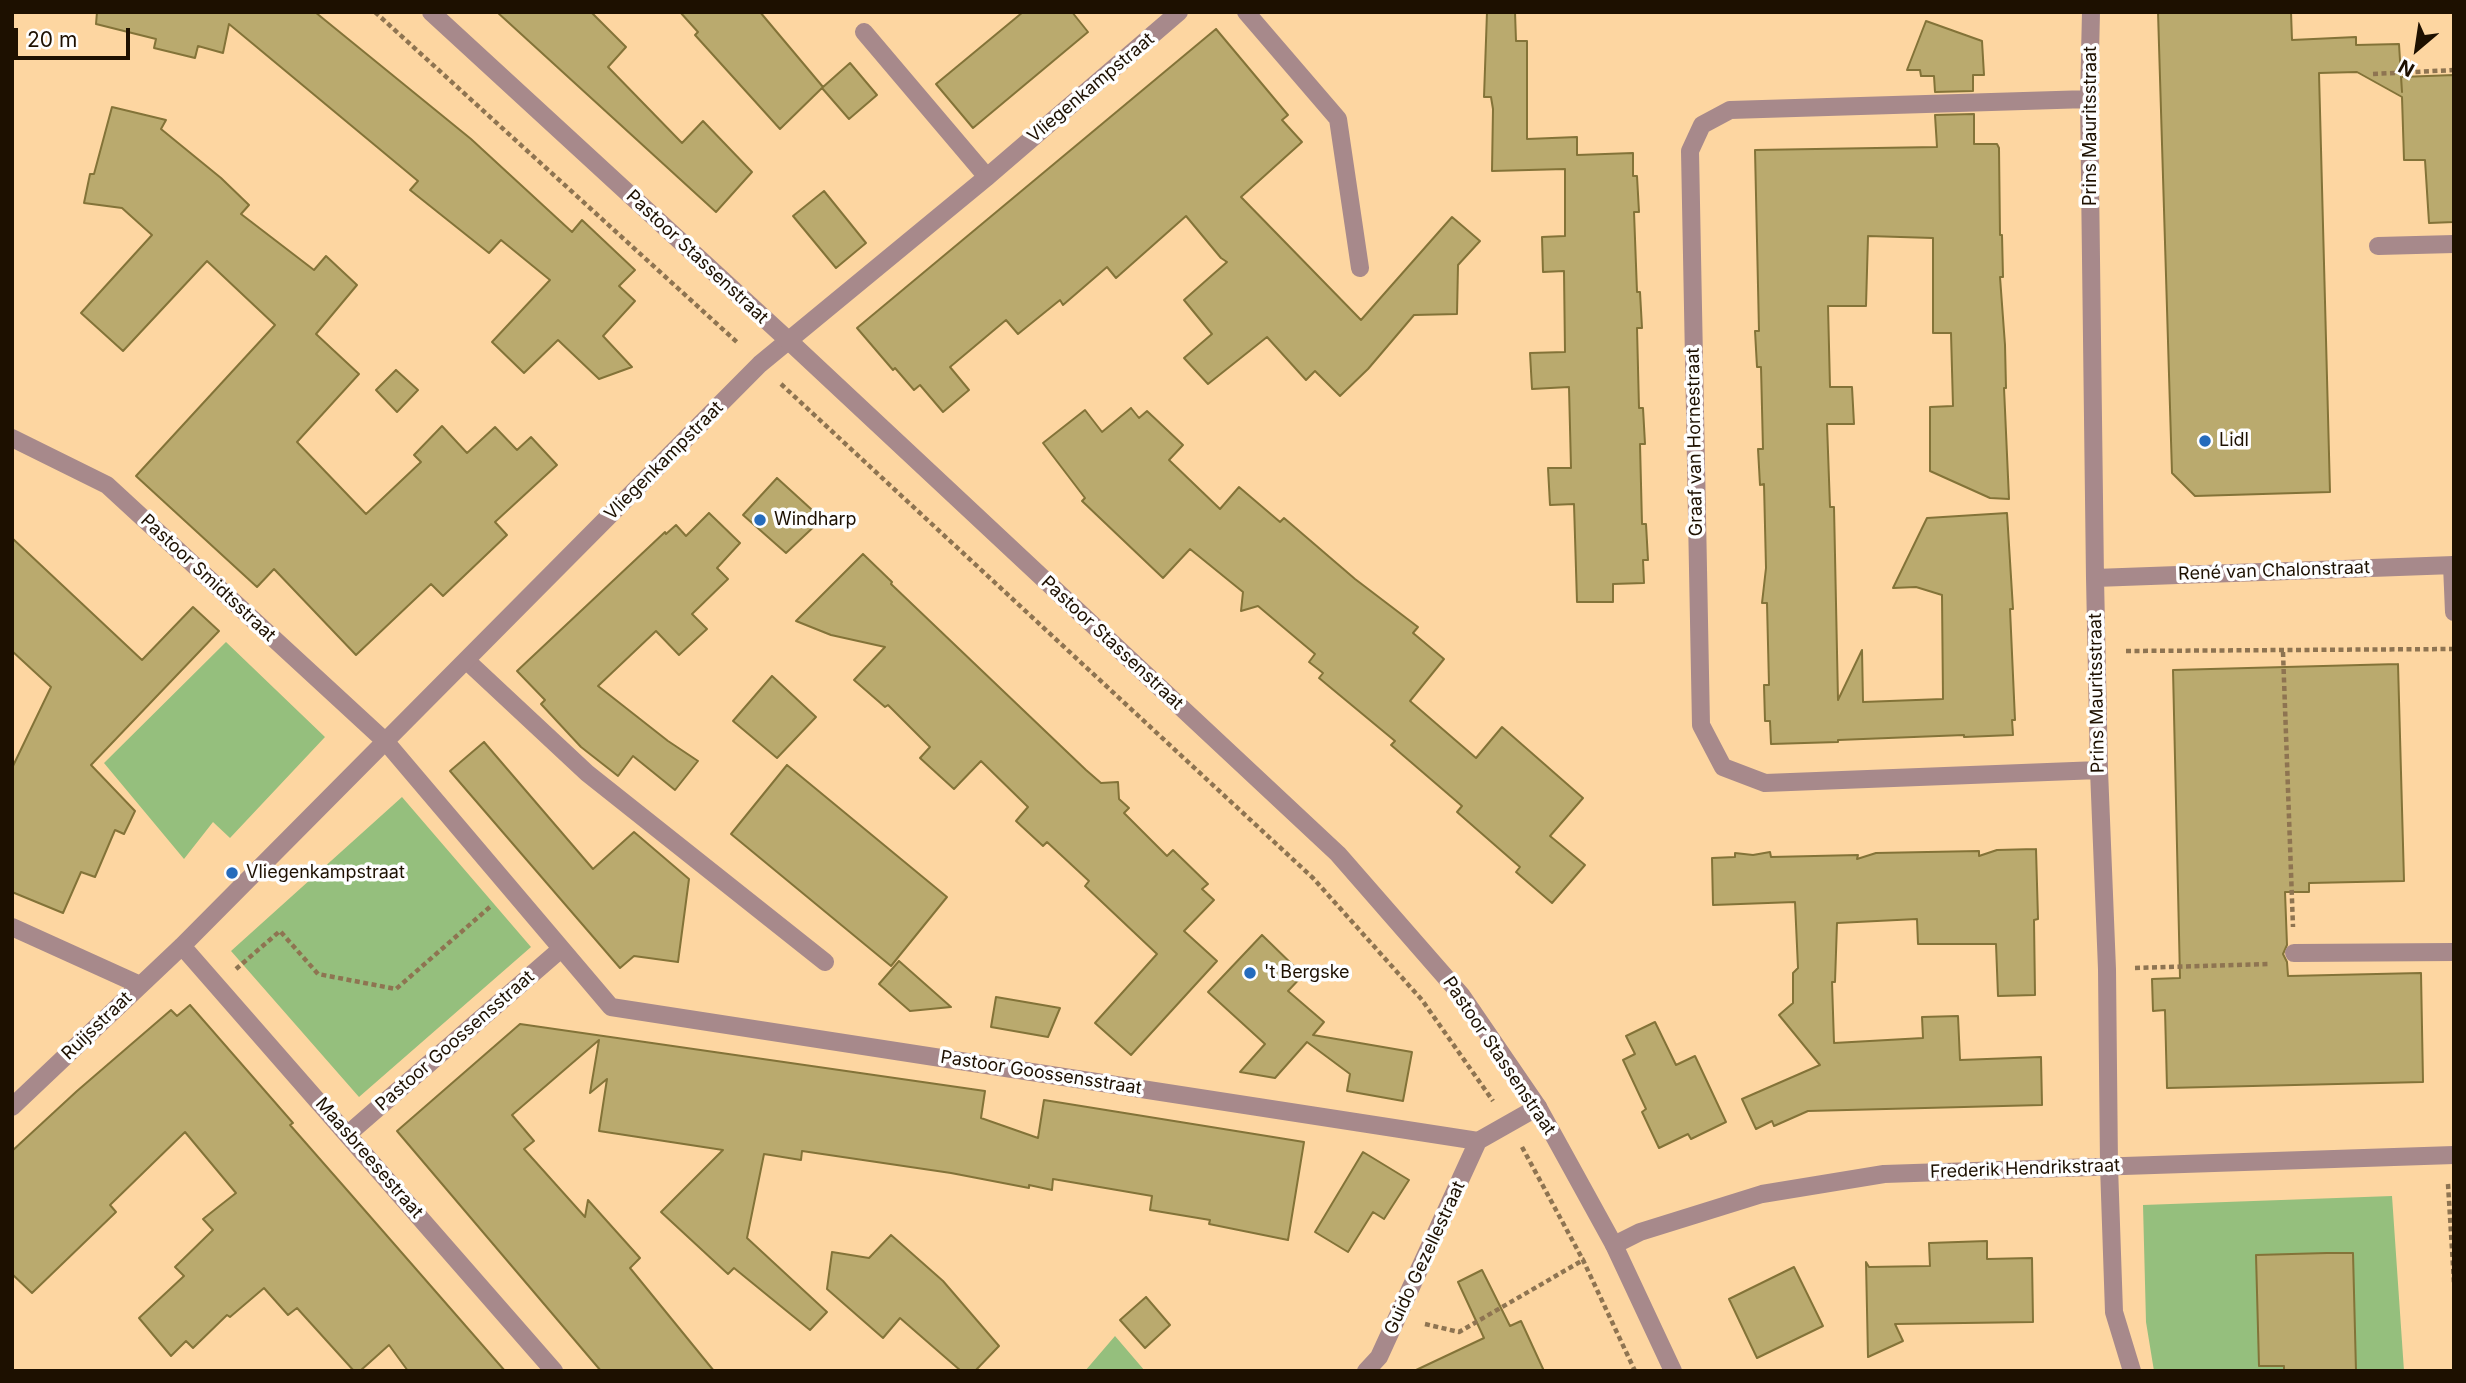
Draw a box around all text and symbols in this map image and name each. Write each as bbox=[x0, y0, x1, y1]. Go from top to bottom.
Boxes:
scale bar bbox=[18, 14, 133, 58]
north arrow bbox=[2382, 14, 2452, 84]
text: 20 m bbox=[27, 27, 77, 52]
street label: Vliegenkampstraat bbox=[1023, 29, 1159, 147]
street label: Prins Mauritsstraat bbox=[2080, 46, 2102, 206]
text: N bbox=[2395, 54, 2418, 81]
street label: Pastoor Stassenstraat bbox=[622, 186, 772, 328]
street label: Graaf van Hornestraat bbox=[1683, 348, 1707, 536]
street label: Vliegenkampstraat bbox=[600, 397, 728, 525]
place label: Lidl bbox=[2219, 430, 2249, 452]
marker: Lidl bbox=[2197, 433, 2213, 449]
place label: Windharp bbox=[774, 509, 857, 531]
street label: Pastoor Smidtsstraat bbox=[136, 510, 280, 646]
marker: Windharp bbox=[752, 512, 768, 528]
street label: René van Chalonstraat bbox=[2178, 557, 2370, 585]
street label: Pastoor Stassenstraat bbox=[1037, 572, 1187, 714]
street label: Prins Mauritsstraat bbox=[2085, 613, 2109, 773]
place label: Vliegenkampstraat bbox=[246, 862, 405, 884]
marker: Vliegenkampstraat bbox=[224, 865, 240, 881]
place label: 't Bergske bbox=[1264, 962, 1350, 984]
marker: 't Bergske bbox=[1242, 965, 1258, 981]
street label: Pastoor Goossensstraat bbox=[371, 966, 539, 1116]
street label: Pastoor Stassenstraat bbox=[1438, 973, 1560, 1139]
street label: Ruijsstraat bbox=[58, 987, 136, 1065]
street label: Pastoor Goossensstraat bbox=[939, 1046, 1143, 1100]
street label: Maasbreesestraat bbox=[311, 1093, 427, 1223]
street label: Frederik Hendrikstraat bbox=[1930, 1155, 2120, 1183]
street label: Guido Gezellestraat bbox=[1380, 1178, 1470, 1338]

